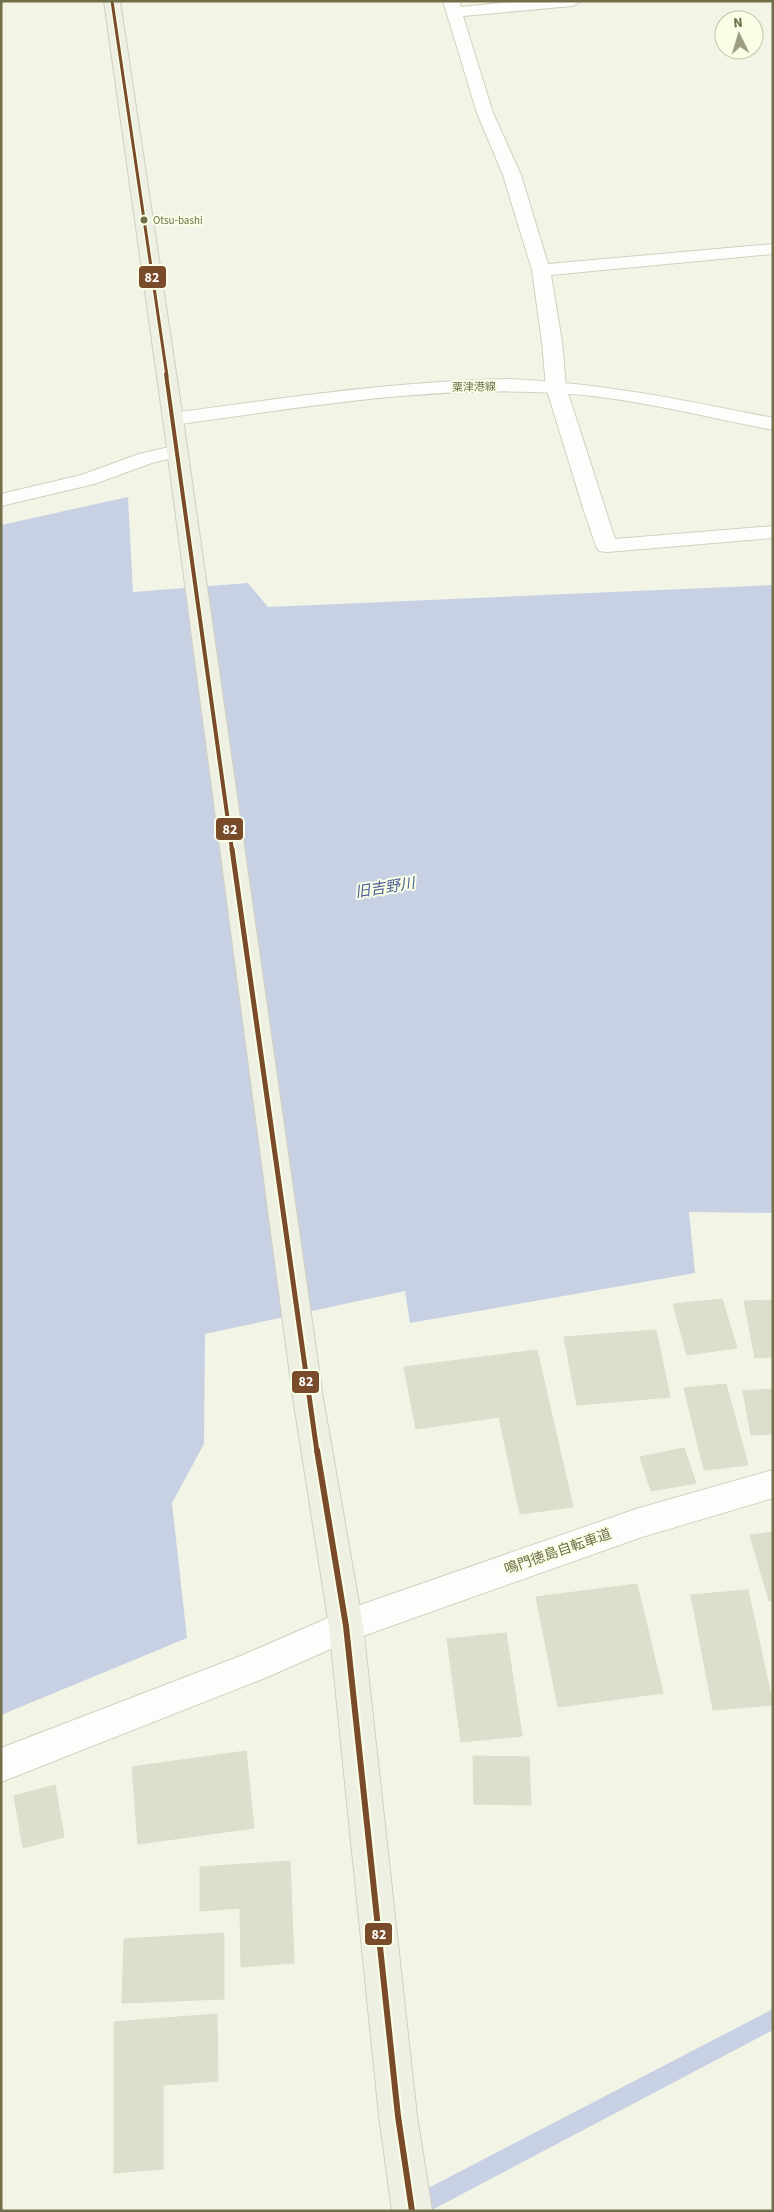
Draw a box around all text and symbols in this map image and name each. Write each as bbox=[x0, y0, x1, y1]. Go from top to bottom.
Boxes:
north arrow bbox=[714, 10, 764, 60]
text: N bbox=[732, 13, 743, 33]
place label: Otsu-bashi bbox=[153, 213, 203, 228]
marker: Otsu-bashi bbox=[139, 215, 149, 225]
line badge: 82 bbox=[138, 265, 167, 289]
text: 82 bbox=[145, 268, 159, 288]
street label: 粟津港線 bbox=[452, 379, 496, 395]
line badge: 82 bbox=[215, 817, 244, 841]
text: 82 bbox=[223, 820, 237, 840]
water label: 旧吉野川 bbox=[354, 873, 418, 903]
line badge: 82 bbox=[291, 1370, 320, 1394]
text: 82 bbox=[299, 1372, 313, 1392]
street label: 鳴門徳島自転車道 bbox=[502, 1524, 614, 1580]
line badge: 82 bbox=[364, 1922, 393, 1946]
text: 82 bbox=[372, 1925, 386, 1945]

